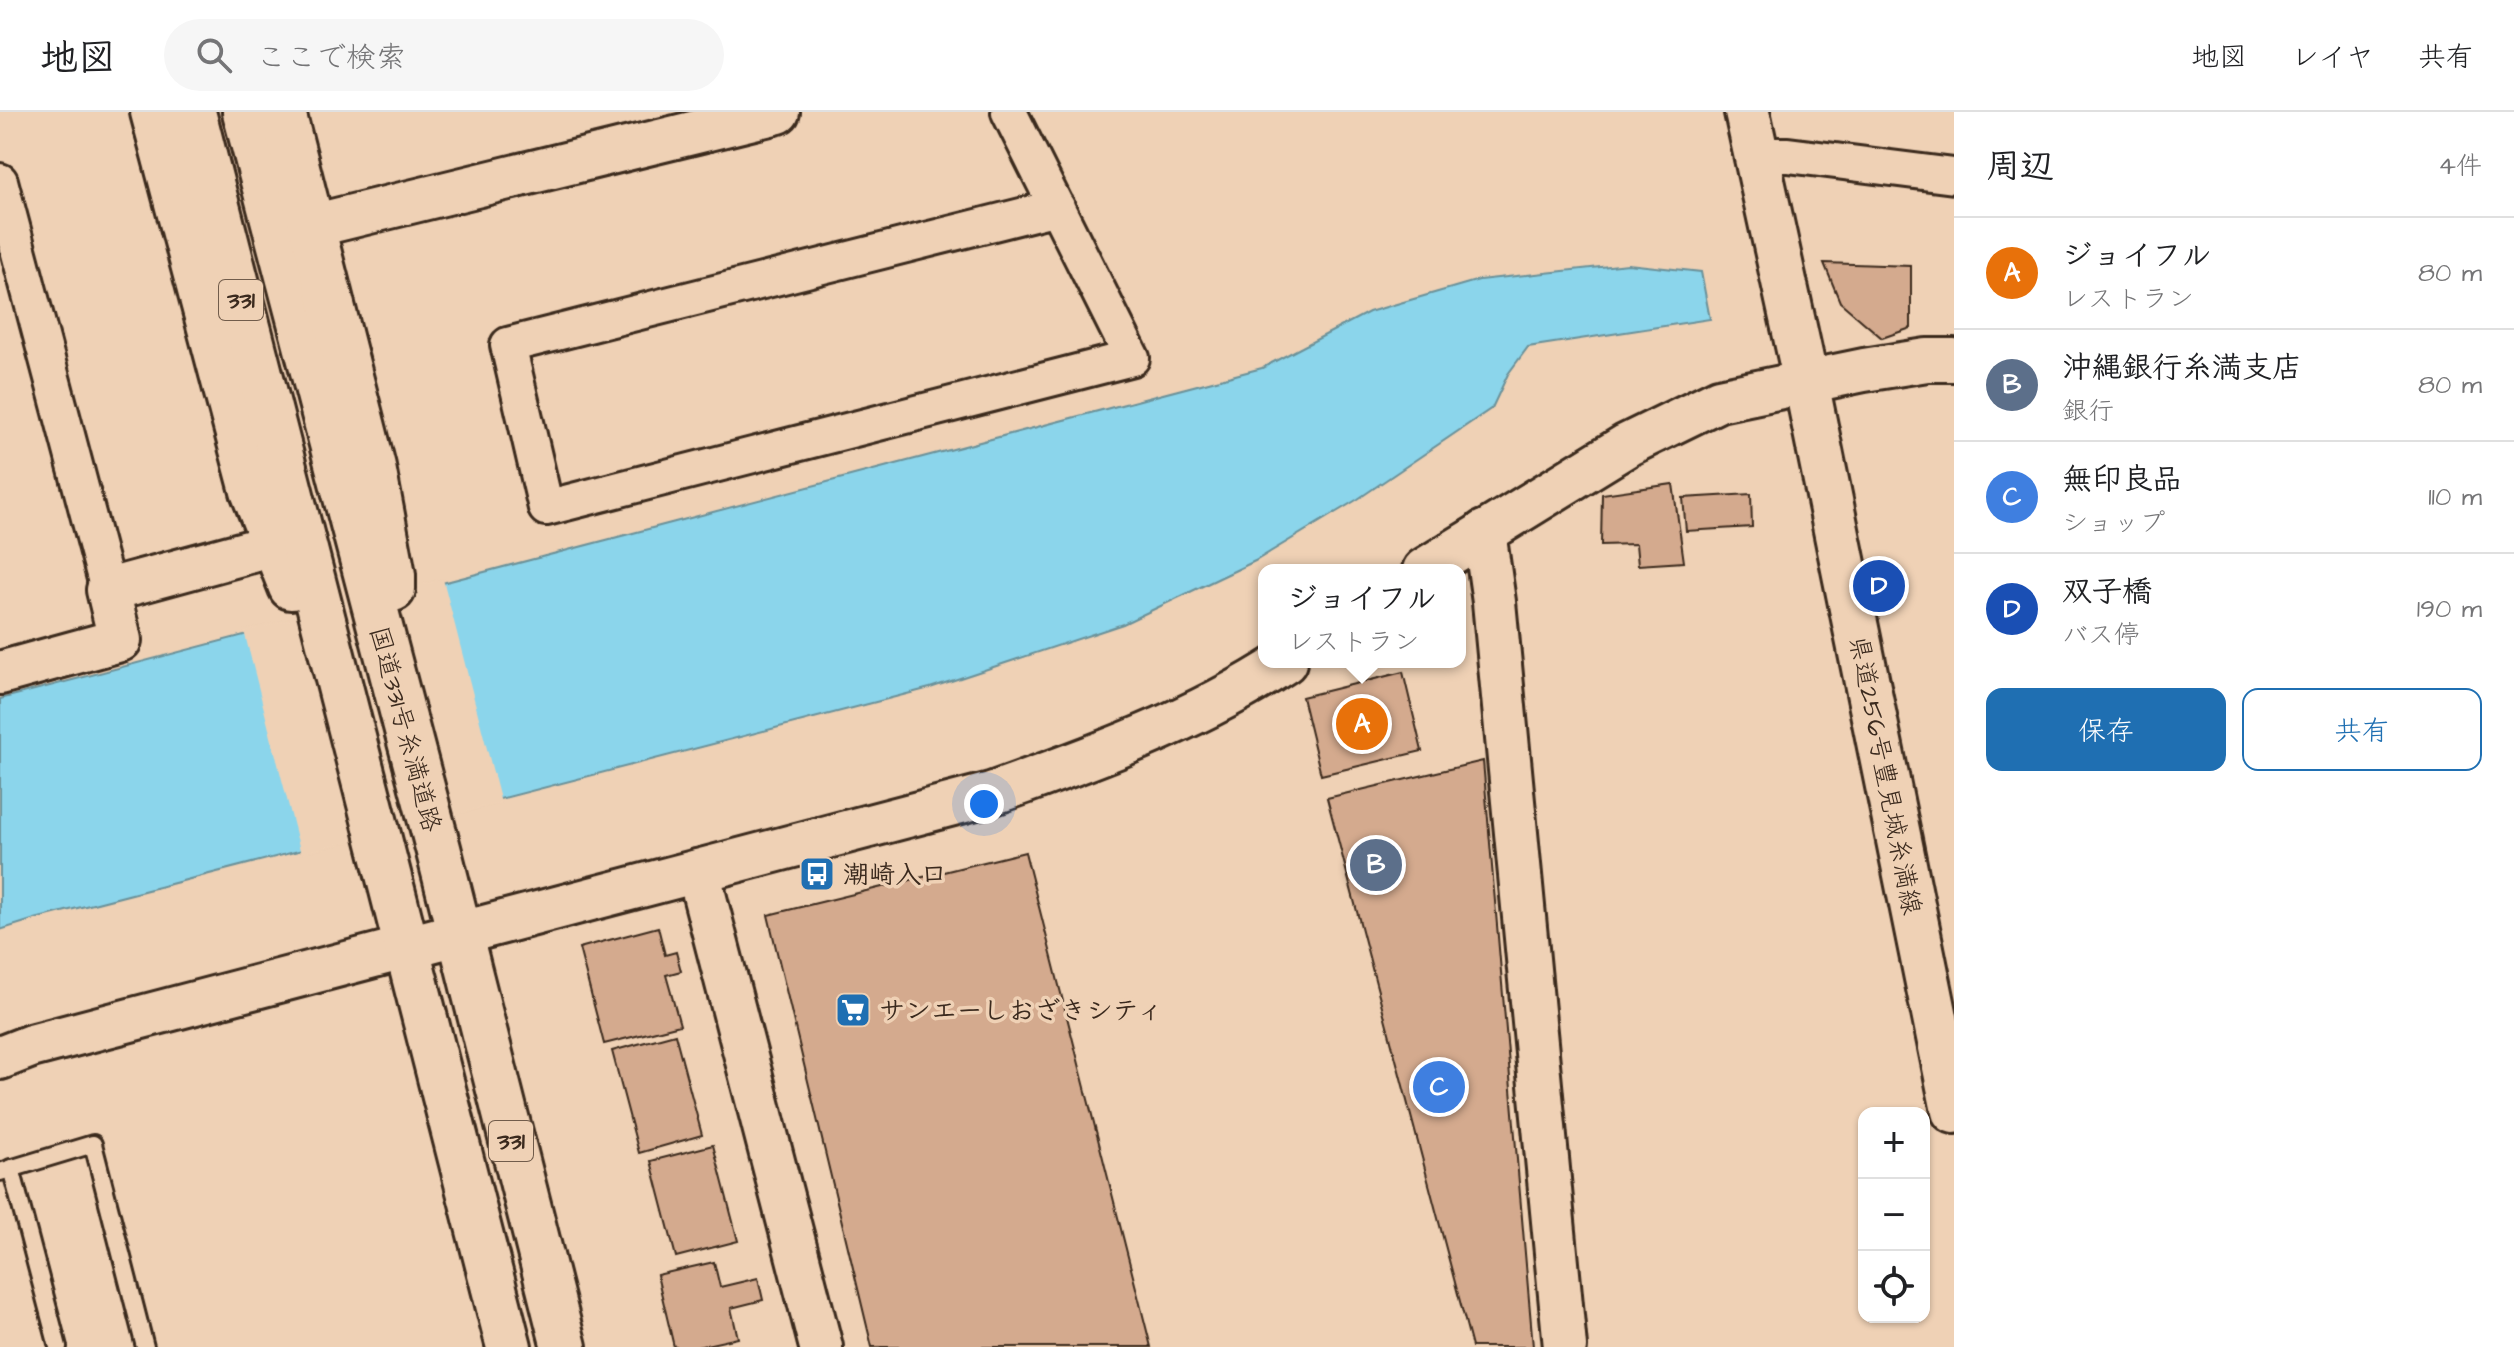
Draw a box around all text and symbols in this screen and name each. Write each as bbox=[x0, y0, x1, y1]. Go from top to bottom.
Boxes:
search box bbox=[164, 19, 724, 91]
text: 地図 bbox=[40, 33, 116, 85]
icon: search bbox=[192, 33, 236, 77]
text: ここで検索 bbox=[256, 37, 406, 79]
text: 地図 bbox=[2191, 38, 2247, 77]
text: レイヤ bbox=[2291, 38, 2374, 77]
text: 共有 bbox=[2418, 38, 2474, 77]
text: 周辺 bbox=[1986, 143, 2054, 191]
text: 4件 bbox=[2438, 148, 2482, 184]
text: ジョイフル bbox=[2062, 235, 2211, 277]
text: A bbox=[2004, 255, 2020, 291]
text: 80 m bbox=[2418, 255, 2482, 291]
road number: 331 bbox=[219, 280, 263, 320]
text: レストラン bbox=[2062, 281, 2194, 317]
text: 沖縄銀行糸満支店 bbox=[2062, 347, 2302, 389]
text: B bbox=[2003, 367, 2021, 403]
text: 80 m bbox=[2418, 367, 2482, 403]
text: 銀行 bbox=[2062, 393, 2114, 429]
text: 無印良品 bbox=[2062, 459, 2182, 501]
text: C bbox=[2003, 479, 2021, 515]
text: 110 m bbox=[2428, 479, 2482, 515]
text: ショップ bbox=[2062, 505, 2165, 541]
pin: D bbox=[1853, 556, 1905, 616]
popup bbox=[1258, 564, 1466, 668]
text: 双子橋 bbox=[2062, 571, 2152, 613]
text: ジョイフル bbox=[1287, 578, 1437, 620]
text: D bbox=[2004, 591, 2020, 627]
text: 190 m bbox=[2417, 591, 2482, 627]
text: バス停 bbox=[2062, 617, 2140, 653]
street label: 国道331号糸満道路 bbox=[360, 622, 450, 836]
text: レストラン bbox=[1287, 624, 1419, 660]
street label: 県道256号豊見城糸満線 bbox=[1840, 633, 1930, 918]
button: 保存 bbox=[1986, 688, 2226, 771]
button: 共有 bbox=[2242, 688, 2482, 771]
pin: A bbox=[1336, 694, 1388, 754]
your location bbox=[964, 784, 1004, 824]
pin: B bbox=[1350, 835, 1402, 895]
bus stop icon: 潮崎入口 bbox=[798, 855, 836, 893]
place label: 潮崎入口 bbox=[843, 857, 947, 893]
supermarket icon: サンエーしおざきシティ bbox=[834, 991, 872, 1029]
place label: サンエーしおざきシティ bbox=[879, 993, 1163, 1029]
pin: C bbox=[1413, 1057, 1465, 1117]
map controls bbox=[1858, 1107, 1930, 1323]
button: + bbox=[1858, 1107, 1930, 1179]
road number: 331 bbox=[489, 1121, 533, 1161]
button: − bbox=[1858, 1179, 1930, 1251]
button: locate bbox=[1858, 1251, 1930, 1323]

